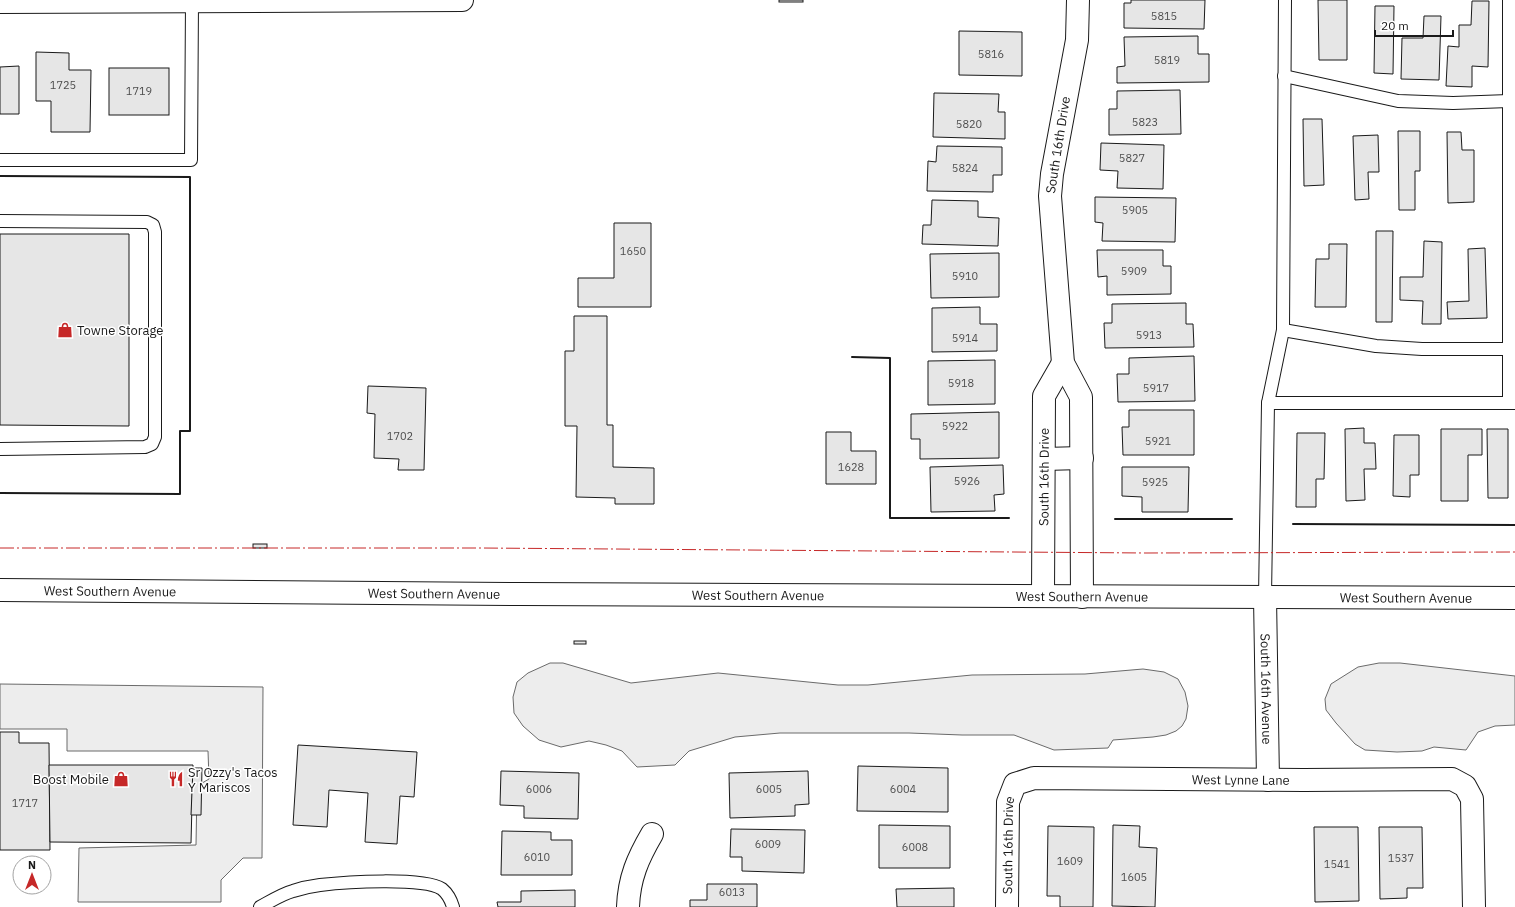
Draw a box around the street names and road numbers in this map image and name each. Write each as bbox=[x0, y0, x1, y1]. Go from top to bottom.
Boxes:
street label: South 16th Drive bbox=[1042, 95, 1074, 195]
street label: South 16th Drive bbox=[1035, 428, 1052, 526]
street label: West Southern Avenue bbox=[44, 582, 176, 600]
street label: West Southern Avenue bbox=[368, 584, 500, 602]
street label: West Southern Avenue bbox=[692, 586, 824, 604]
street label: West Southern Avenue bbox=[1016, 587, 1148, 605]
street label: West Southern Avenue bbox=[1340, 589, 1472, 606]
street label: South 16th Avenue bbox=[1257, 633, 1276, 745]
street label: West Lynne Lane bbox=[1192, 771, 1290, 788]
street label: South 16th Drive bbox=[999, 793, 1018, 894]

